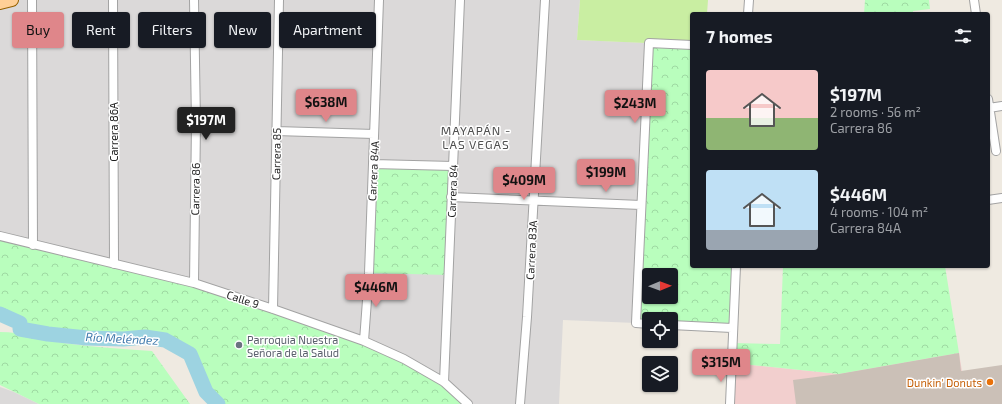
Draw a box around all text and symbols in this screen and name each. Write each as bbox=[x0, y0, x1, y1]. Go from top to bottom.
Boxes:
chip: Buy bbox=[12, 12, 64, 48]
chip: Rent bbox=[72, 12, 130, 48]
chip: Filters bbox=[138, 12, 206, 48]
chip: New bbox=[214, 12, 271, 48]
chip: Apartment bbox=[279, 12, 376, 48]
icon: filters bbox=[952, 25, 974, 47]
text: 7 homes bbox=[706, 26, 773, 46]
text: $197M bbox=[830, 84, 882, 104]
icon: home bbox=[738, 86, 786, 134]
pin: $638M bbox=[298, 89, 354, 123]
pin: $243M bbox=[607, 90, 663, 124]
text: $638M bbox=[305, 94, 347, 110]
text: $243M bbox=[614, 95, 656, 111]
street label: Carrera 86A bbox=[107, 102, 120, 162]
text: 2 rooms · 56 m² bbox=[830, 104, 921, 120]
pin: $197M bbox=[178, 107, 234, 141]
text: $197M bbox=[186, 112, 226, 128]
text: Carrera 86 bbox=[830, 120, 892, 136]
district label: MAYAPÁN - LAS VEGAS bbox=[441, 123, 511, 151]
street label: Carrera 85 bbox=[269, 128, 283, 180]
street label: Carrera 84A bbox=[365, 141, 381, 201]
pin: $199M bbox=[578, 159, 634, 193]
street label: Carrera 86 bbox=[188, 162, 202, 216]
street label: Carrera 84 bbox=[445, 164, 459, 218]
text: $199M bbox=[586, 164, 626, 180]
pin: $409M bbox=[496, 167, 552, 201]
text: $409M bbox=[502, 172, 546, 188]
text: $446M bbox=[830, 184, 887, 204]
icon: home bbox=[738, 186, 786, 234]
text: 4 rooms · 104 m² bbox=[830, 204, 928, 220]
street label: Carrera 83A bbox=[523, 220, 539, 280]
text: Carrera 84A bbox=[830, 220, 901, 236]
north arrow bbox=[642, 268, 678, 304]
map controls bbox=[642, 268, 678, 392]
pin: $446M bbox=[348, 274, 404, 308]
text: $446M bbox=[354, 279, 398, 295]
street label: Calle 9 bbox=[225, 288, 261, 310]
button: locate bbox=[642, 312, 678, 348]
water label: Río Meléndez bbox=[85, 329, 159, 347]
place label: Parroquia Nuestra Señora de la Salud bbox=[247, 333, 339, 359]
marker: Parroquia Nuestra Señora de la Salud bbox=[234, 340, 244, 350]
pin: $315M bbox=[693, 349, 749, 383]
text: $315M bbox=[701, 354, 741, 370]
button: layers bbox=[642, 356, 678, 392]
place label: Dunkin' Donuts bbox=[907, 376, 982, 389]
marker: Dunkin' Donuts bbox=[985, 377, 995, 387]

